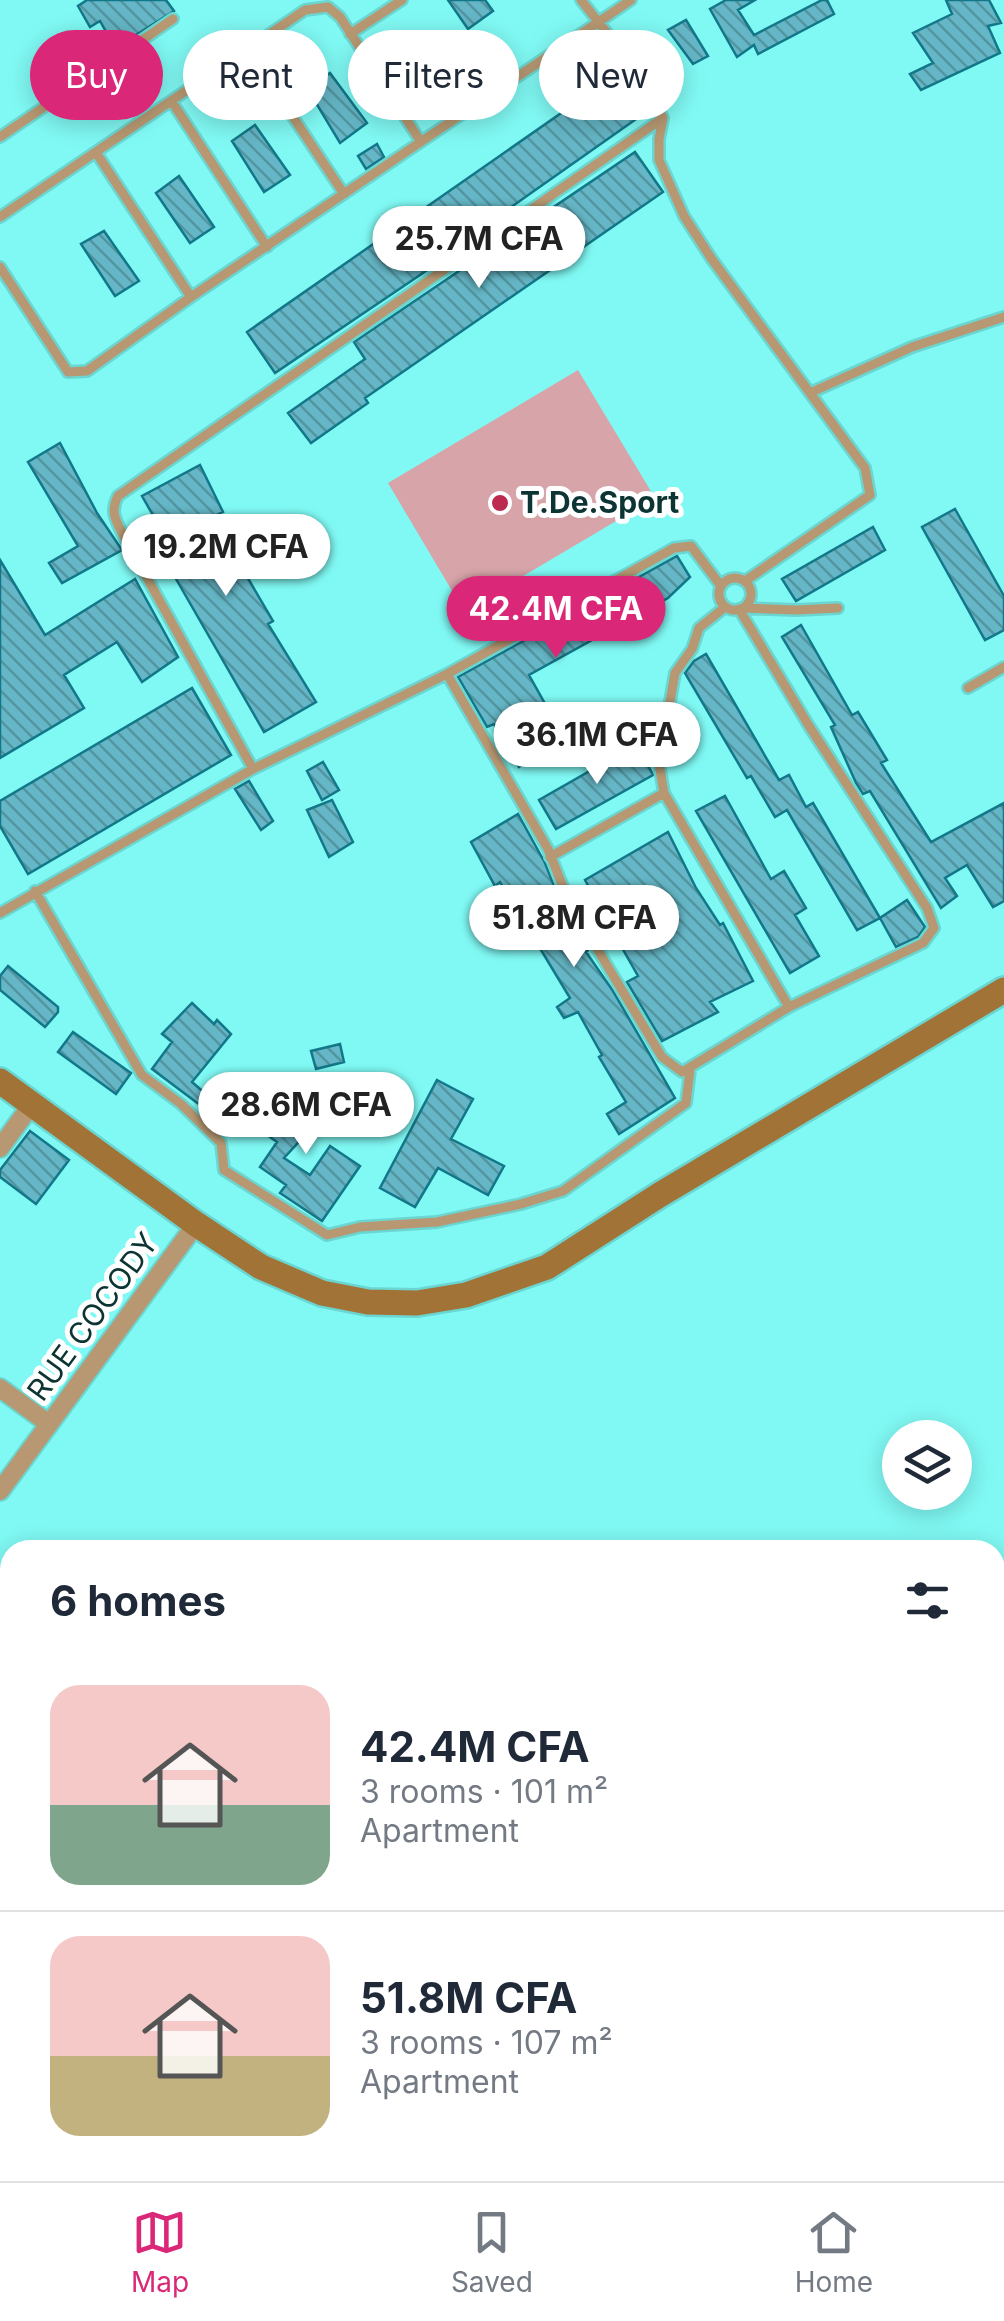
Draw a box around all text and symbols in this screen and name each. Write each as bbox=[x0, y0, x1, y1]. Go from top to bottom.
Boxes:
chip: Buy bbox=[30, 30, 163, 120]
chip: Rent bbox=[183, 30, 328, 120]
chip: Filters bbox=[348, 30, 519, 120]
chip: New bbox=[539, 30, 684, 120]
pin: 25.7M CFA bbox=[365, 206, 593, 291]
text: 25.7M CFA bbox=[394, 219, 564, 258]
place label: T.De.Sport bbox=[520, 484, 679, 520]
marker: T.De.Sport bbox=[489, 492, 511, 514]
pin: 19.2M CFA bbox=[112, 514, 340, 599]
text: 19.2M CFA bbox=[143, 527, 309, 566]
pin: 42.4M CFA bbox=[442, 576, 670, 661]
text: 42.4M CFA bbox=[469, 589, 643, 628]
pin: 36.1M CFA bbox=[483, 702, 711, 787]
text: 36.1M CFA bbox=[516, 715, 678, 754]
pin: 51.8M CFA bbox=[460, 885, 688, 970]
text: 51.8M CFA bbox=[491, 898, 657, 937]
pin: 28.6M CFA bbox=[192, 1072, 420, 1157]
text: 28.6M CFA bbox=[220, 1085, 392, 1124]
street label: RUE COCODY bbox=[19, 1225, 165, 1407]
map controls bbox=[882, 1420, 972, 1510]
button: layers bbox=[882, 1420, 972, 1510]
icon: filters bbox=[900, 1573, 955, 1628]
text: 6 homes bbox=[50, 1575, 226, 1626]
text: 42.4M CFA bbox=[360, 1721, 590, 1772]
icon: home bbox=[130, 1725, 250, 1845]
text: 3 rooms · 101 m² bbox=[360, 1772, 608, 1811]
text: Apartment bbox=[360, 1811, 519, 1850]
text: 51.8M CFA bbox=[360, 1972, 577, 2023]
icon: home bbox=[130, 1976, 250, 2096]
text: 3 rooms · 107 m² bbox=[360, 2023, 613, 2062]
text: Apartment bbox=[360, 2062, 519, 2101]
tab: Map bbox=[131, 2205, 189, 2299]
tab: Saved bbox=[451, 2205, 533, 2299]
tab: Home bbox=[795, 2205, 873, 2299]

